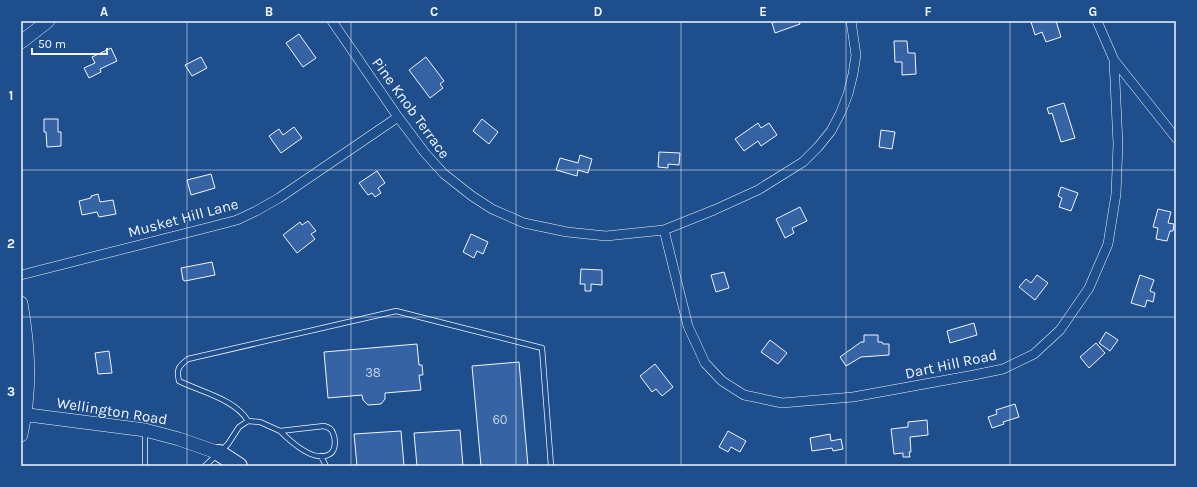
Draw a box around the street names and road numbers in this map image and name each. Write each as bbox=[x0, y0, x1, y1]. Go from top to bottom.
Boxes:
street label: Pine Knob Terrace bbox=[368, 54, 454, 162]
street label: Musket Hill Lane bbox=[126, 195, 240, 241]
street label: Dart Hill Road bbox=[903, 345, 999, 383]
street label: Wellington Road bbox=[55, 393, 169, 429]

